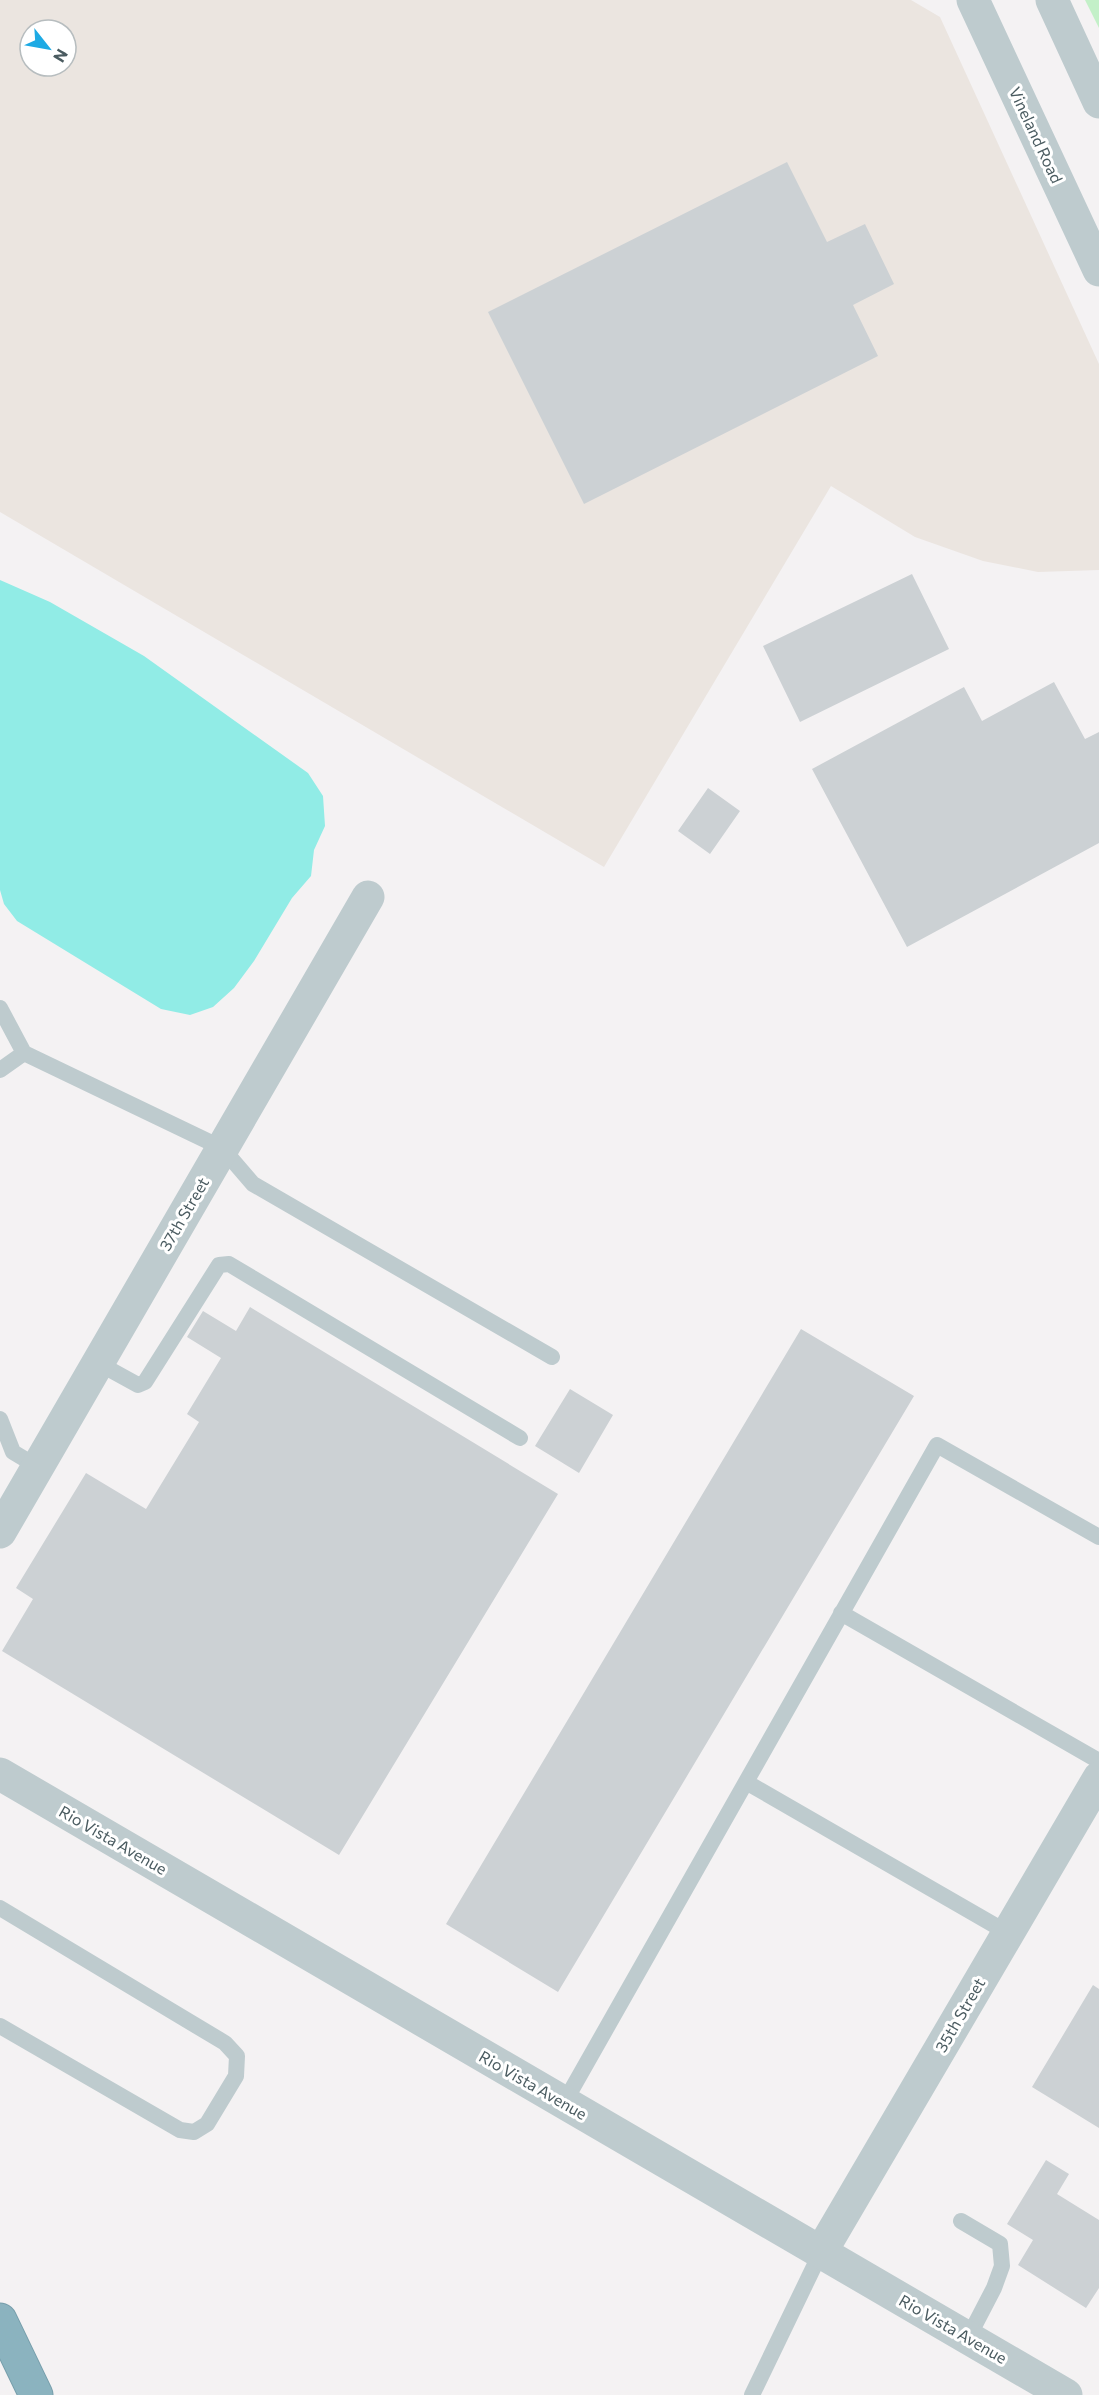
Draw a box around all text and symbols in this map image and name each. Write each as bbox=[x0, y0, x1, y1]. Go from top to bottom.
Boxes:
north arrow bbox=[18, 18, 78, 78]
text: N bbox=[50, 46, 73, 66]
street label: Vineland Road bbox=[1006, 84, 1067, 186]
street label: 37th Street bbox=[155, 1173, 212, 1254]
street label: Rio Vista Avenue bbox=[56, 1801, 170, 1878]
street label: 35th Street bbox=[931, 1974, 989, 2055]
street label: Rio Vista Avenue bbox=[476, 2046, 590, 2123]
street label: Rio Vista Avenue bbox=[896, 2290, 1010, 2367]

